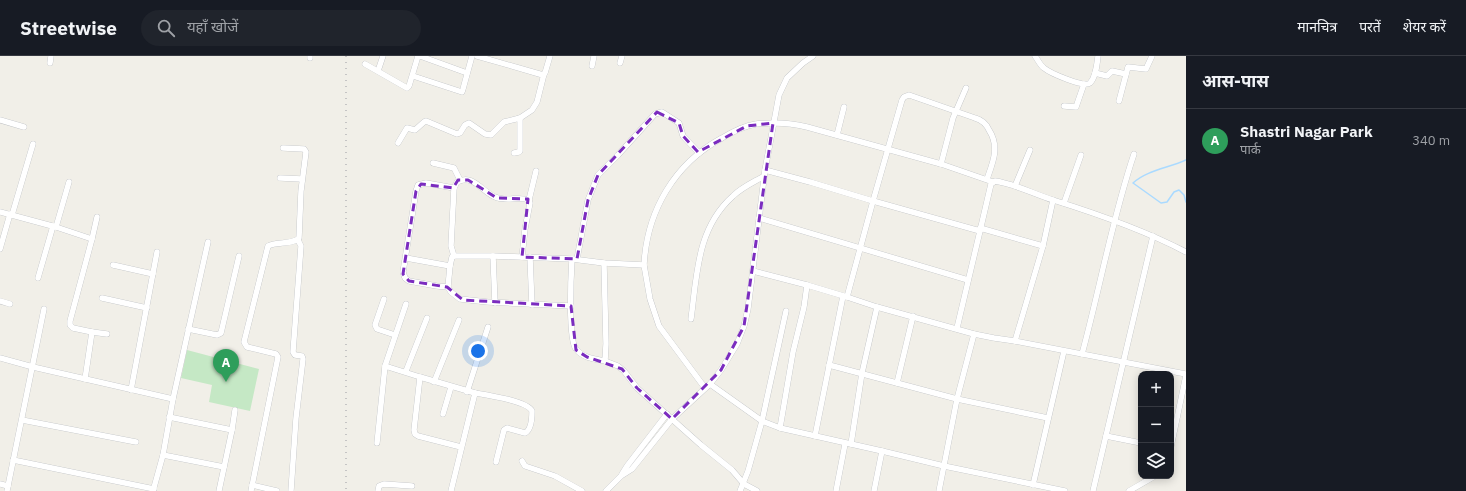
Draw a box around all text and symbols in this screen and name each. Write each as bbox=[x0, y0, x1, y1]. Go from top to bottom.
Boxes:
search box bbox=[141, 10, 421, 46]
text: Streetwise bbox=[20, 16, 117, 40]
icon: search bbox=[155, 17, 177, 39]
text: यहाँ खोजें bbox=[187, 17, 238, 36]
text: मानचित्र bbox=[1297, 18, 1337, 36]
text: परतें bbox=[1359, 18, 1381, 36]
text: शेयर करें bbox=[1403, 18, 1446, 36]
text: आस-पास bbox=[1202, 70, 1269, 92]
text: Shastri Nagar Park bbox=[1240, 122, 1373, 141]
text: A bbox=[1211, 132, 1219, 149]
text: 340 m bbox=[1412, 132, 1450, 149]
text: पार्क bbox=[1240, 141, 1261, 158]
your location bbox=[468, 341, 488, 361]
pin: A bbox=[213, 349, 239, 382]
map controls bbox=[1138, 371, 1174, 479]
button: + bbox=[1138, 371, 1174, 407]
button: − bbox=[1138, 407, 1174, 443]
button: layers bbox=[1138, 443, 1174, 479]

